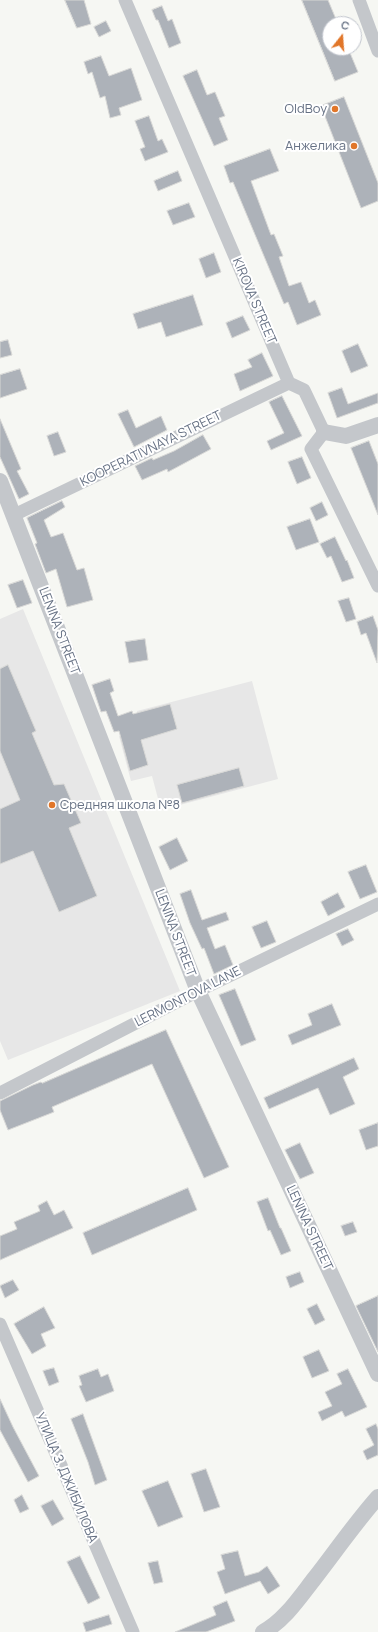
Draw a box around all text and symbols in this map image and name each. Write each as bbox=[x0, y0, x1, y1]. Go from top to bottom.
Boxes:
north arrow bbox=[322, 16, 362, 56]
text: С bbox=[339, 17, 351, 33]
place label: OldBoy bbox=[285, 101, 327, 117]
marker: OldBoy bbox=[330, 104, 340, 114]
place label: Анжелика bbox=[285, 138, 346, 154]
marker: Анжелика bbox=[349, 141, 359, 151]
street label: KIROVA STREET bbox=[229, 255, 279, 347]
street label: KOOPERATIVNAYA STREET bbox=[78, 408, 224, 490]
street label: LENINA STREET bbox=[35, 585, 83, 677]
place label: Средняя школа №8 bbox=[60, 797, 180, 813]
marker: Средняя школа №8 bbox=[47, 800, 57, 810]
street label: LENINA STREET bbox=[151, 887, 199, 979]
street label: LERMONTOVA LANE bbox=[132, 963, 244, 1031]
street label: LENINA STREET bbox=[282, 1183, 336, 1273]
street label: УЛИЦА З. ДЖИБИЛОВА bbox=[31, 1410, 101, 1546]

